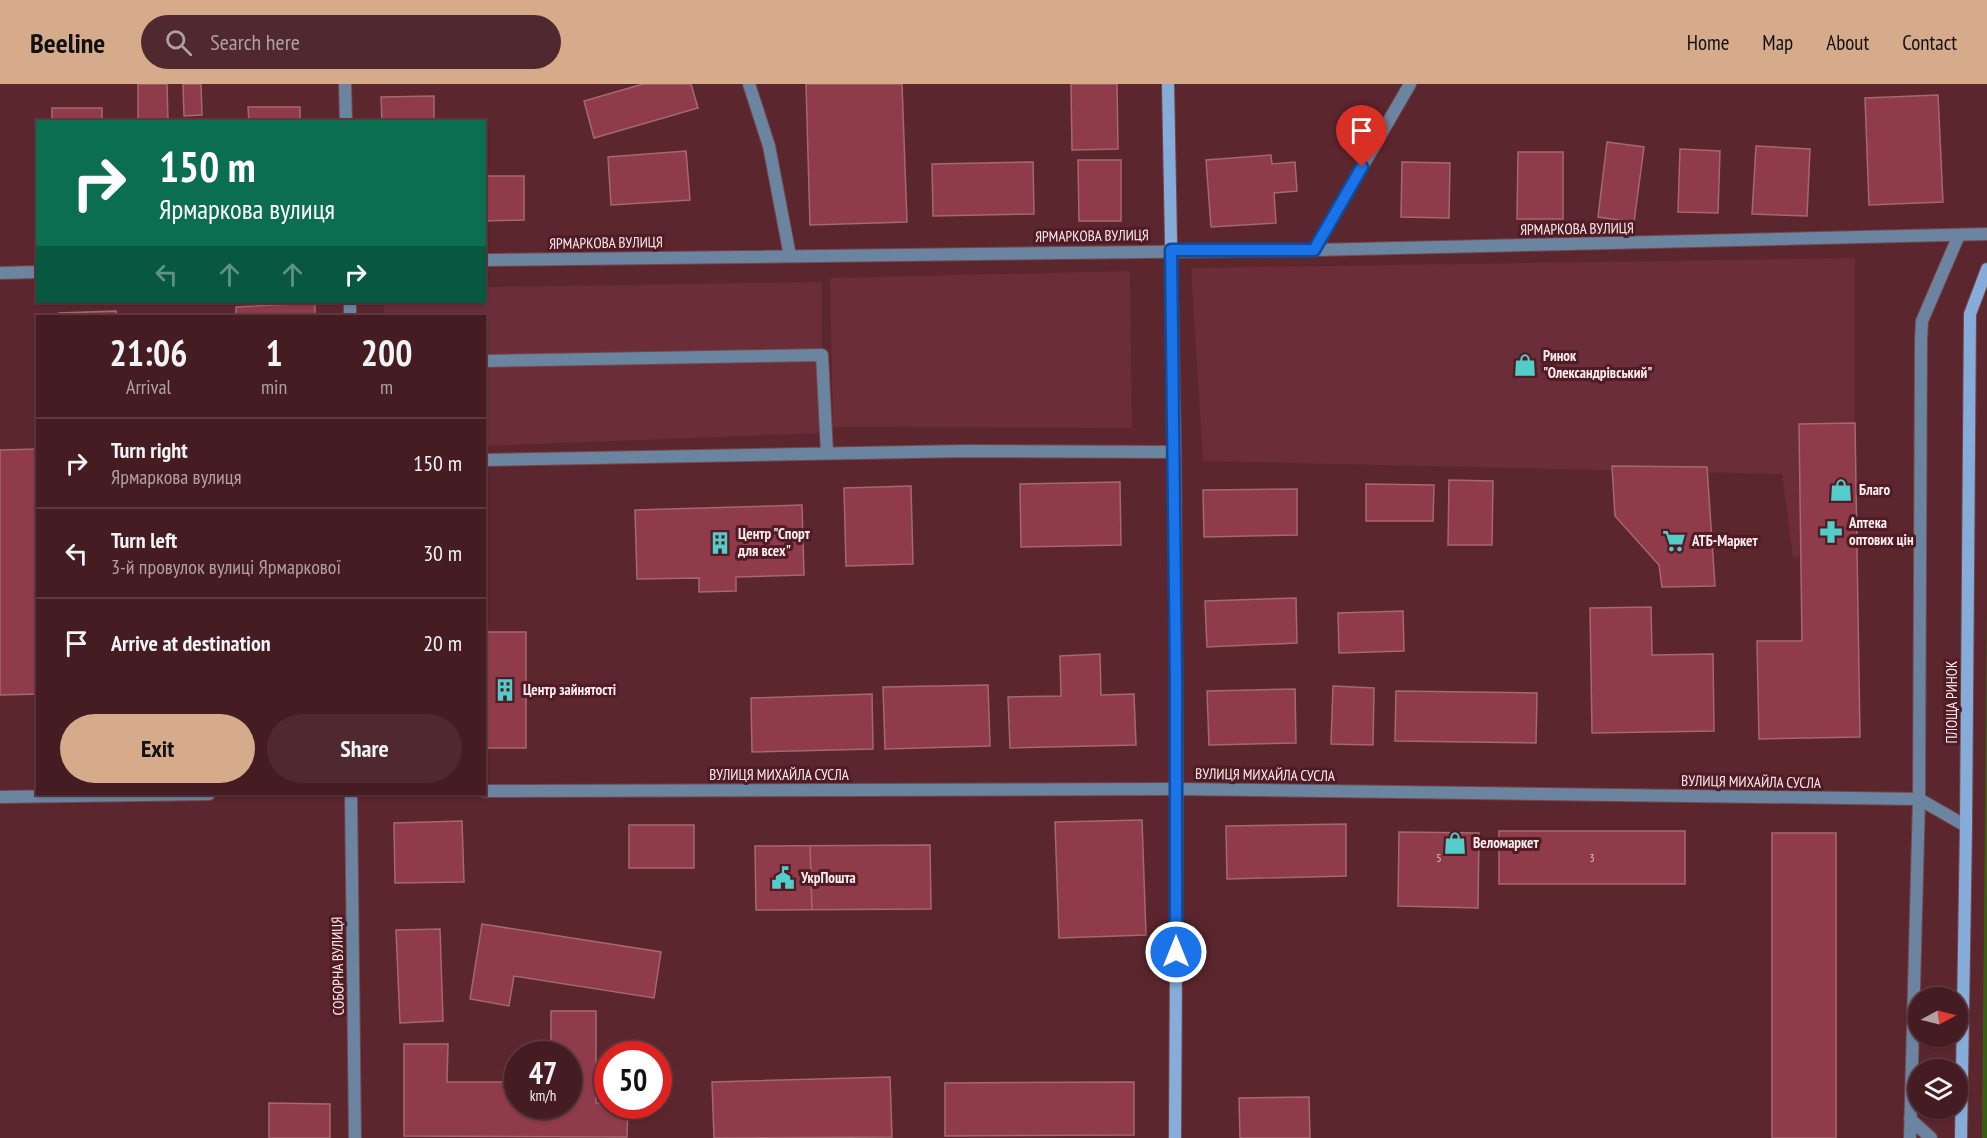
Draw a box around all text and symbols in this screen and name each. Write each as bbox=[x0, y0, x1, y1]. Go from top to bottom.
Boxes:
search box bbox=[141, 15, 561, 69]
text: Beeline bbox=[30, 24, 105, 61]
icon: search bbox=[162, 26, 195, 59]
text: Search here bbox=[210, 28, 300, 56]
text: Home bbox=[1687, 29, 1729, 56]
text: Map bbox=[1762, 29, 1793, 56]
text: About bbox=[1826, 29, 1869, 56]
text: Contact bbox=[1902, 29, 1957, 56]
pin bbox=[1336, 105, 1387, 167]
icon: arrive bbox=[1345, 114, 1378, 147]
text: 150 m bbox=[159, 139, 256, 194]
icon: right bbox=[60, 144, 138, 222]
text: Ярмаркова вулиця bbox=[159, 192, 335, 226]
street label: ЯРМАРКОВА ВУЛИЦЯ bbox=[1520, 218, 1634, 239]
street label: ЯРМАРКОВА ВУЛИЦЯ bbox=[1035, 225, 1149, 246]
street label: ЯРМАРКОВА ВУЛИЦЯ bbox=[549, 232, 663, 253]
icon: left bbox=[150, 258, 183, 291]
icon: ahead bbox=[213, 258, 246, 291]
icon: ahead bbox=[276, 258, 309, 291]
icon: right bbox=[339, 258, 372, 291]
text: 21:06 bbox=[110, 329, 187, 376]
text: 1 bbox=[265, 329, 283, 376]
text: 200 bbox=[361, 329, 412, 376]
place label: Ринок "Олександрівський" bbox=[1543, 346, 1652, 382]
shop icon: Ринок "Олександрівський" bbox=[1512, 352, 1538, 378]
text: Arrival bbox=[126, 374, 171, 400]
text: min bbox=[261, 374, 287, 400]
text: m bbox=[380, 374, 393, 400]
text: Turn right bbox=[111, 436, 188, 464]
icon: right bbox=[60, 447, 93, 480]
text: 150 m bbox=[413, 449, 462, 477]
text: Ярмаркова вулиця bbox=[111, 464, 241, 490]
shop icon: Благо bbox=[1828, 477, 1854, 503]
place label: Благо bbox=[1859, 480, 1890, 499]
place label: Аптека оптових цін bbox=[1848, 513, 1914, 549]
pharmacy icon: Аптека оптових цін bbox=[1818, 519, 1844, 545]
place label: Центр "Спорт для всех" bbox=[737, 524, 811, 560]
text: Turn left bbox=[111, 526, 177, 554]
supermarket icon: АТБ-Маркет bbox=[1661, 528, 1687, 554]
building icon: Центр "Спорт для всех" bbox=[707, 530, 733, 556]
place label: АТБ-Маркет bbox=[1691, 531, 1758, 550]
icon: left bbox=[60, 537, 93, 570]
text: 30 m bbox=[423, 539, 462, 567]
text: 3-й провулок вулиці Ярмаркової bbox=[111, 554, 341, 580]
icon: arrive bbox=[60, 627, 93, 660]
text: Arrive at destination bbox=[111, 629, 271, 657]
text: 20 m bbox=[423, 629, 462, 657]
street label: ПЛОЩА РИНОК bbox=[1942, 660, 1961, 744]
building icon: Центр зайнятості bbox=[492, 677, 518, 703]
place label: Центр зайнятості bbox=[523, 680, 616, 699]
button: Exit bbox=[60, 714, 255, 783]
button: Share bbox=[267, 714, 462, 783]
street label: ВУЛИЦЯ МИХАЙЛА СУСЛА bbox=[1195, 764, 1336, 785]
street label: ВУЛИЦЯ МИХАЙЛА СУСЛА bbox=[709, 765, 850, 784]
street label: ВУЛИЦЯ МИХАЙЛА СУСЛА bbox=[1681, 771, 1822, 792]
shop icon: Веломаркет bbox=[1442, 830, 1468, 856]
place label: Веломаркет bbox=[1473, 833, 1539, 852]
house number: 5 bbox=[1436, 850, 1442, 865]
house number: 3 bbox=[1589, 850, 1595, 865]
public building icon: УкрПошта bbox=[770, 865, 796, 891]
place label: УкрПошта bbox=[800, 868, 856, 887]
street label: СОБОРНА ВУЛИЦЯ bbox=[327, 916, 348, 1016]
position arrow bbox=[1144, 920, 1208, 984]
north arrow bbox=[1908, 987, 1968, 1047]
map controls bbox=[1908, 987, 1968, 1119]
speed limit sign: 50 bbox=[594, 1041, 672, 1119]
text: 47 bbox=[529, 1053, 557, 1092]
button: layers bbox=[1908, 1059, 1968, 1119]
text: km/h bbox=[530, 1086, 556, 1105]

